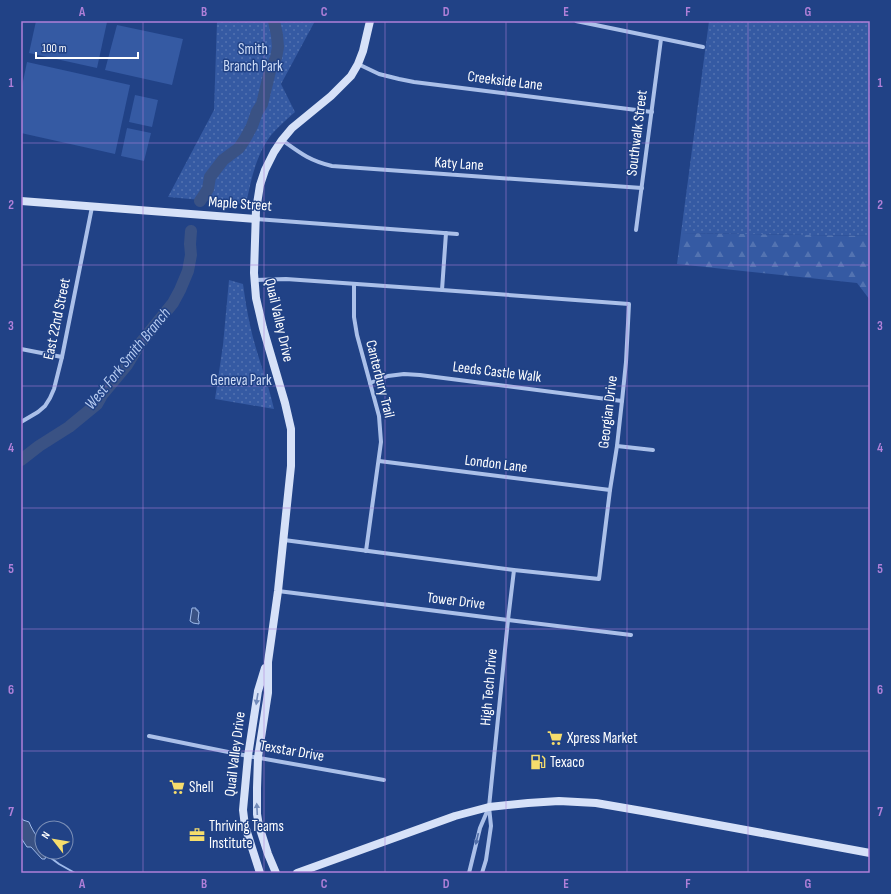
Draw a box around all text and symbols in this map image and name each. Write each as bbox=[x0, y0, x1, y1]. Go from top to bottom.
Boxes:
text: A bbox=[78, 4, 86, 20]
text: B bbox=[201, 4, 207, 20]
text: C bbox=[321, 4, 328, 20]
text: D bbox=[443, 4, 450, 20]
text: E bbox=[563, 4, 569, 20]
text: F bbox=[685, 4, 691, 20]
text: G bbox=[805, 4, 812, 20]
scale bar bbox=[36, 34, 138, 60]
park label: Smith Branch Park bbox=[223, 40, 283, 76]
text: 100 m bbox=[42, 41, 67, 56]
street label: Creekside Lane bbox=[466, 67, 544, 95]
text: 1 bbox=[8, 75, 14, 91]
text: 1 bbox=[877, 75, 883, 91]
street label: Southwalk Street bbox=[622, 89, 652, 177]
street label: Katy Lane bbox=[434, 153, 484, 175]
street label: Maple Street bbox=[208, 192, 273, 216]
text: 2 bbox=[8, 197, 14, 213]
text: 2 bbox=[877, 197, 883, 213]
street label: East 22nd Street bbox=[39, 276, 75, 362]
street label: Quail Valley Drive bbox=[260, 276, 298, 364]
water label: West Fork Smith Branch bbox=[81, 304, 175, 414]
text: 3 bbox=[8, 318, 14, 334]
text: 3 bbox=[877, 318, 883, 334]
street label: Canterbury Trail bbox=[361, 338, 399, 420]
street label: Leeds Castle Walk bbox=[452, 357, 543, 387]
park label: Geneva Park bbox=[210, 371, 272, 390]
street label: Georgian Drive bbox=[594, 375, 622, 449]
text: 4 bbox=[8, 440, 14, 456]
text: 4 bbox=[877, 440, 883, 456]
street label: London Lane bbox=[464, 451, 528, 477]
text: 5 bbox=[8, 561, 14, 577]
text: 5 bbox=[877, 561, 883, 577]
street label: Tower Drive bbox=[426, 588, 486, 614]
street label: High Tech Drive bbox=[476, 648, 502, 726]
text: 6 bbox=[8, 682, 14, 698]
text: 6 bbox=[877, 682, 883, 698]
one-way arrow bbox=[254, 693, 260, 705]
street label: Quail Valley Drive bbox=[220, 710, 250, 798]
supermarket icon: Xpress Market bbox=[546, 729, 564, 747]
place label: Xpress Market bbox=[566, 729, 638, 748]
street label: Texstar Drive bbox=[258, 736, 326, 766]
fuel station icon: Texaco bbox=[529, 753, 547, 771]
place label: Texaco bbox=[550, 753, 584, 772]
supermarket icon: Shell bbox=[168, 778, 186, 796]
place label: Shell bbox=[189, 778, 213, 797]
one-way arrow bbox=[253, 803, 260, 815]
text: 7 bbox=[8, 804, 14, 820]
text: 7 bbox=[877, 804, 883, 820]
place label: Thriving Teams Institute bbox=[209, 817, 284, 853]
north arrow bbox=[34, 820, 74, 860]
office icon: Thriving Teams Institute bbox=[188, 826, 206, 844]
text: N bbox=[39, 829, 53, 841]
one-way arrow bbox=[474, 833, 480, 845]
text: A bbox=[78, 876, 86, 892]
text: B bbox=[201, 876, 207, 892]
text: C bbox=[321, 876, 328, 892]
text: D bbox=[443, 876, 450, 892]
text: E bbox=[563, 876, 569, 892]
text: F bbox=[685, 876, 691, 892]
text: G bbox=[805, 876, 812, 892]

